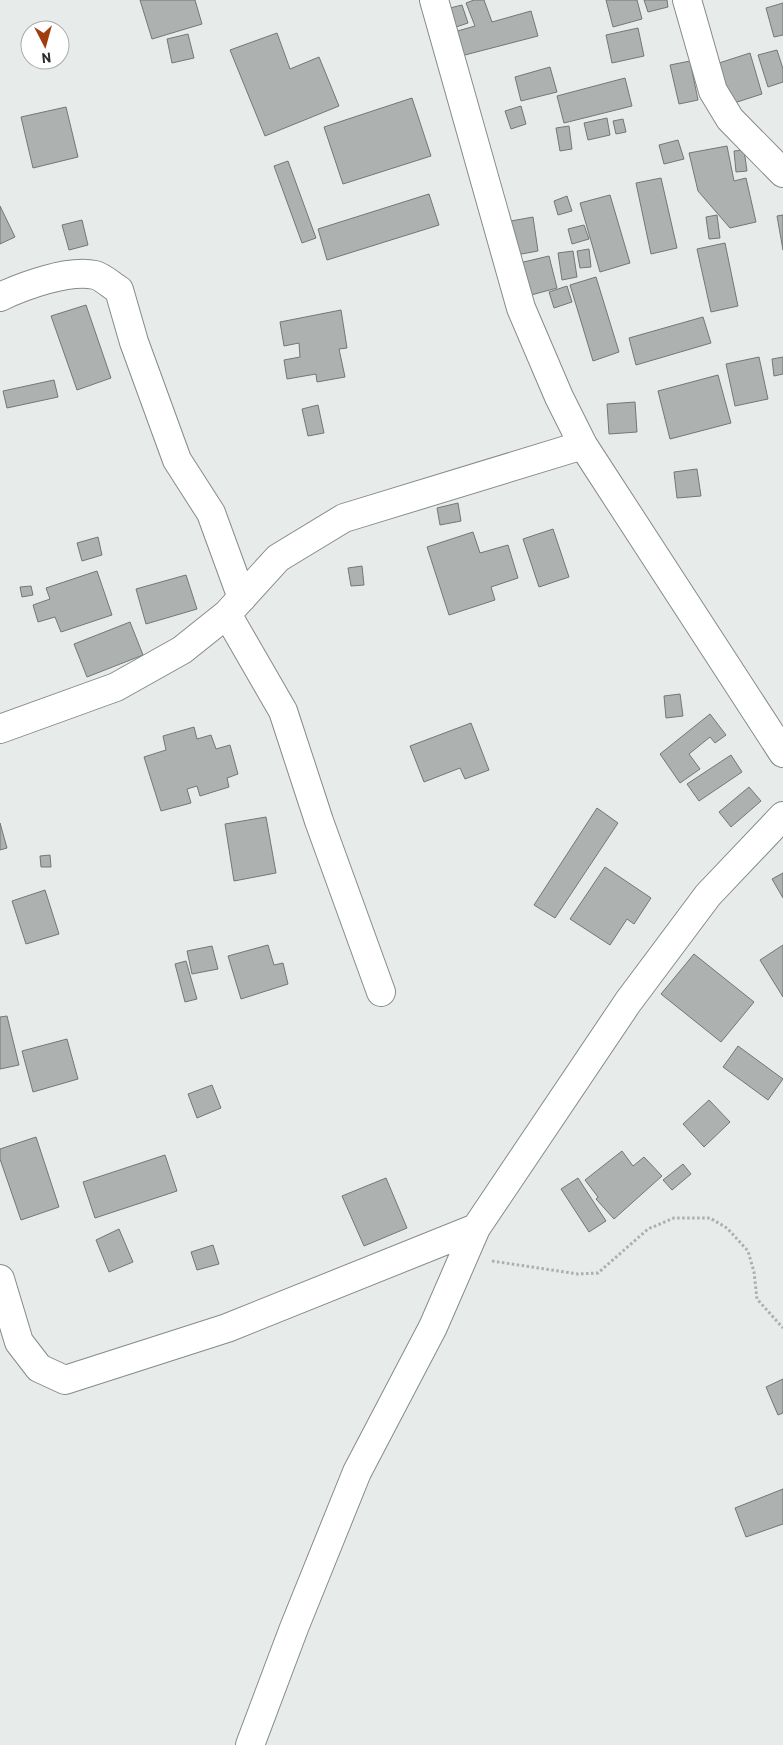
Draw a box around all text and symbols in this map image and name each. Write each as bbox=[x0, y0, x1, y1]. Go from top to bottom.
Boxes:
north arrow bbox=[20, 20, 70, 70]
text: N bbox=[41, 49, 52, 67]

